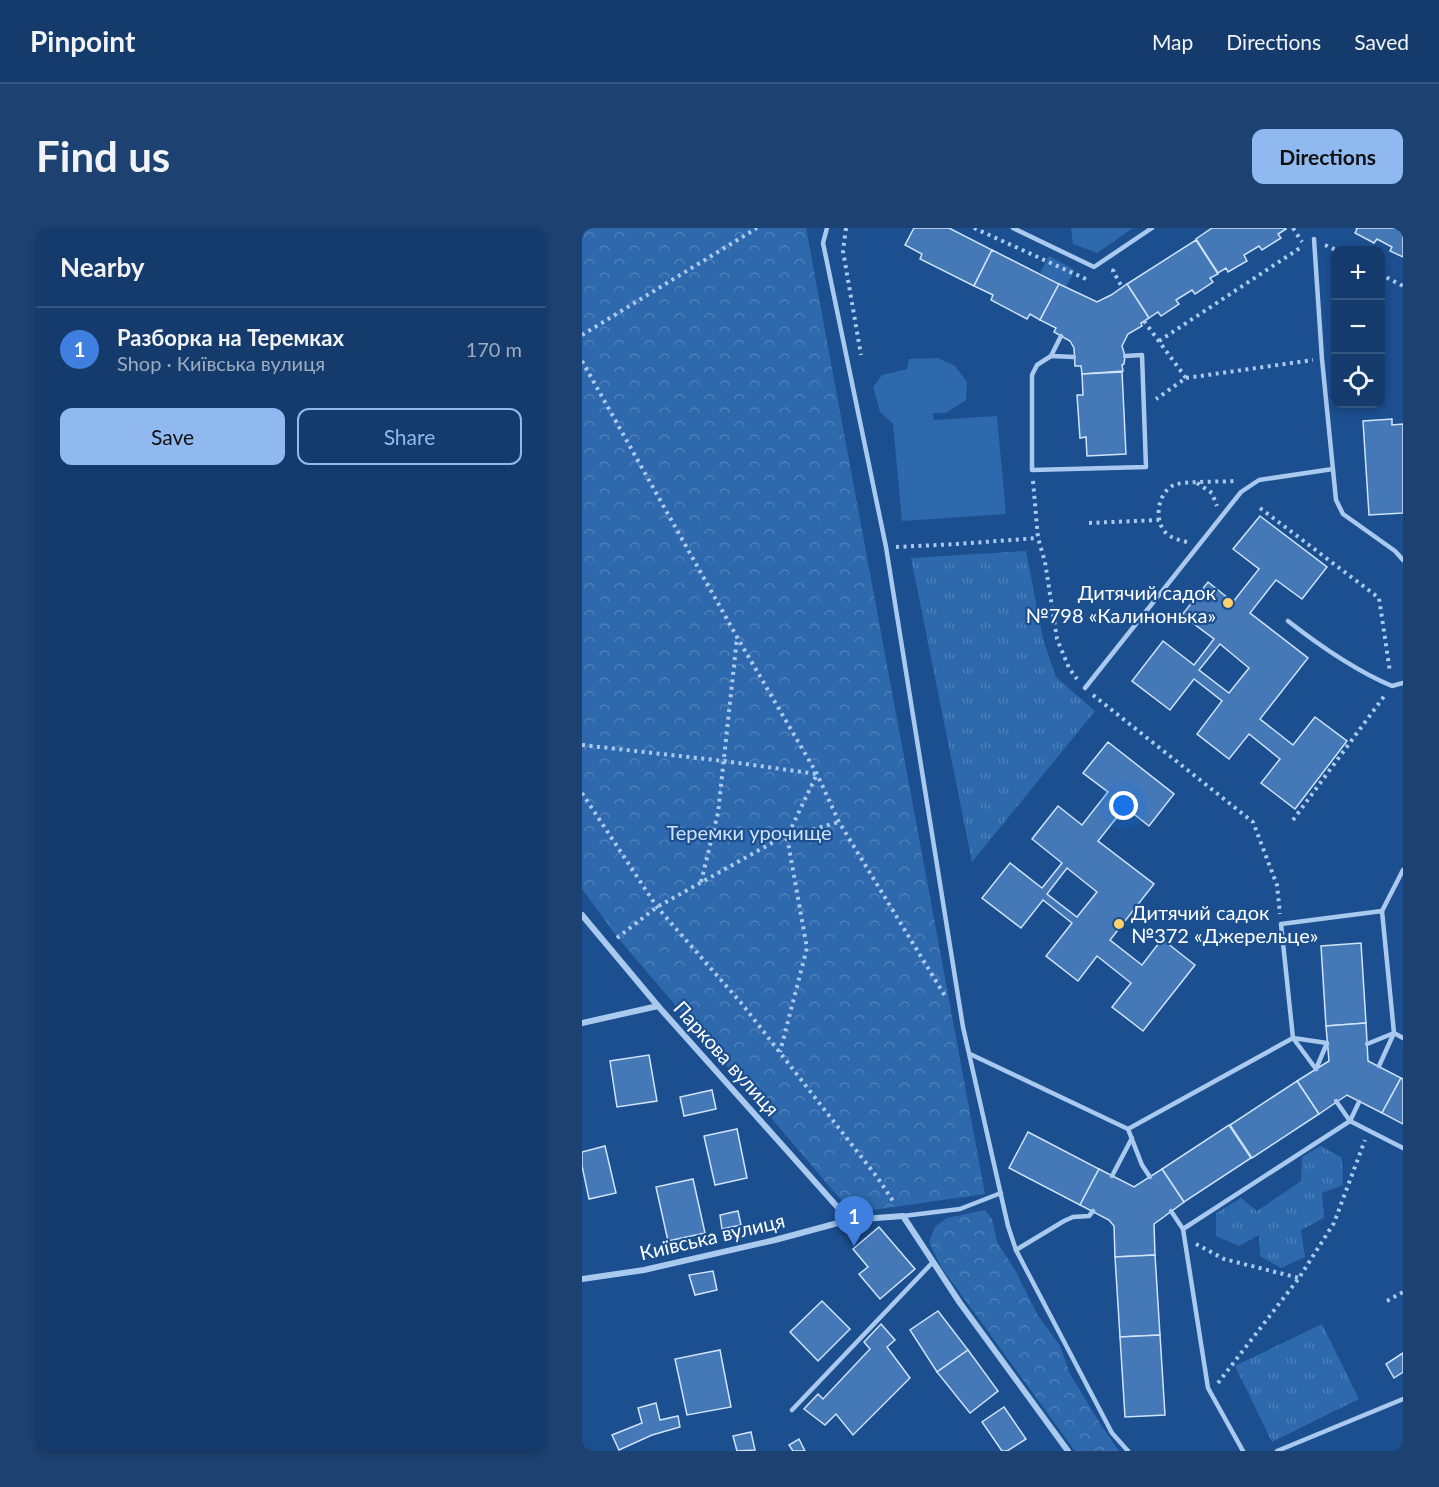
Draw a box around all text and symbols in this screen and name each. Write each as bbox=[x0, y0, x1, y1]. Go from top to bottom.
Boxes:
text: Pinpoint bbox=[30, 24, 135, 58]
text: Map bbox=[1152, 29, 1193, 54]
text: Directions bbox=[1226, 29, 1321, 54]
text: Saved bbox=[1354, 29, 1409, 54]
button: Directions bbox=[1252, 129, 1403, 184]
text: Find us bbox=[36, 131, 170, 181]
map controls bbox=[1331, 246, 1385, 408]
button: + bbox=[1331, 246, 1385, 300]
text: Nearby bbox=[60, 251, 145, 283]
button: − bbox=[1331, 300, 1385, 354]
text: Разборка на Теремках bbox=[117, 324, 344, 351]
text: 1 bbox=[74, 337, 85, 361]
text: 170 m bbox=[466, 337, 522, 361]
text: Shop · Київська вулиця bbox=[117, 351, 325, 375]
button: locate bbox=[1331, 354, 1385, 408]
button: Save bbox=[60, 408, 285, 465]
button: Share bbox=[297, 408, 522, 465]
place label: Дитячий садок №798 «Калинонька» bbox=[1026, 580, 1217, 627]
marker: Дитячий садок №798 «Калинонька» bbox=[1221, 596, 1235, 610]
your location bbox=[1109, 791, 1138, 820]
park label: Теремки урочище bbox=[666, 820, 832, 844]
place label: Дитячий садок №372 «Джерельце» bbox=[1131, 900, 1318, 947]
marker: Дитячий садок №372 «Джерельце» bbox=[1112, 917, 1126, 931]
street label: Паркова вулиця bbox=[669, 996, 785, 1120]
pin: 1 bbox=[834, 1196, 874, 1246]
street label: Київська вулиця bbox=[637, 1208, 787, 1264]

